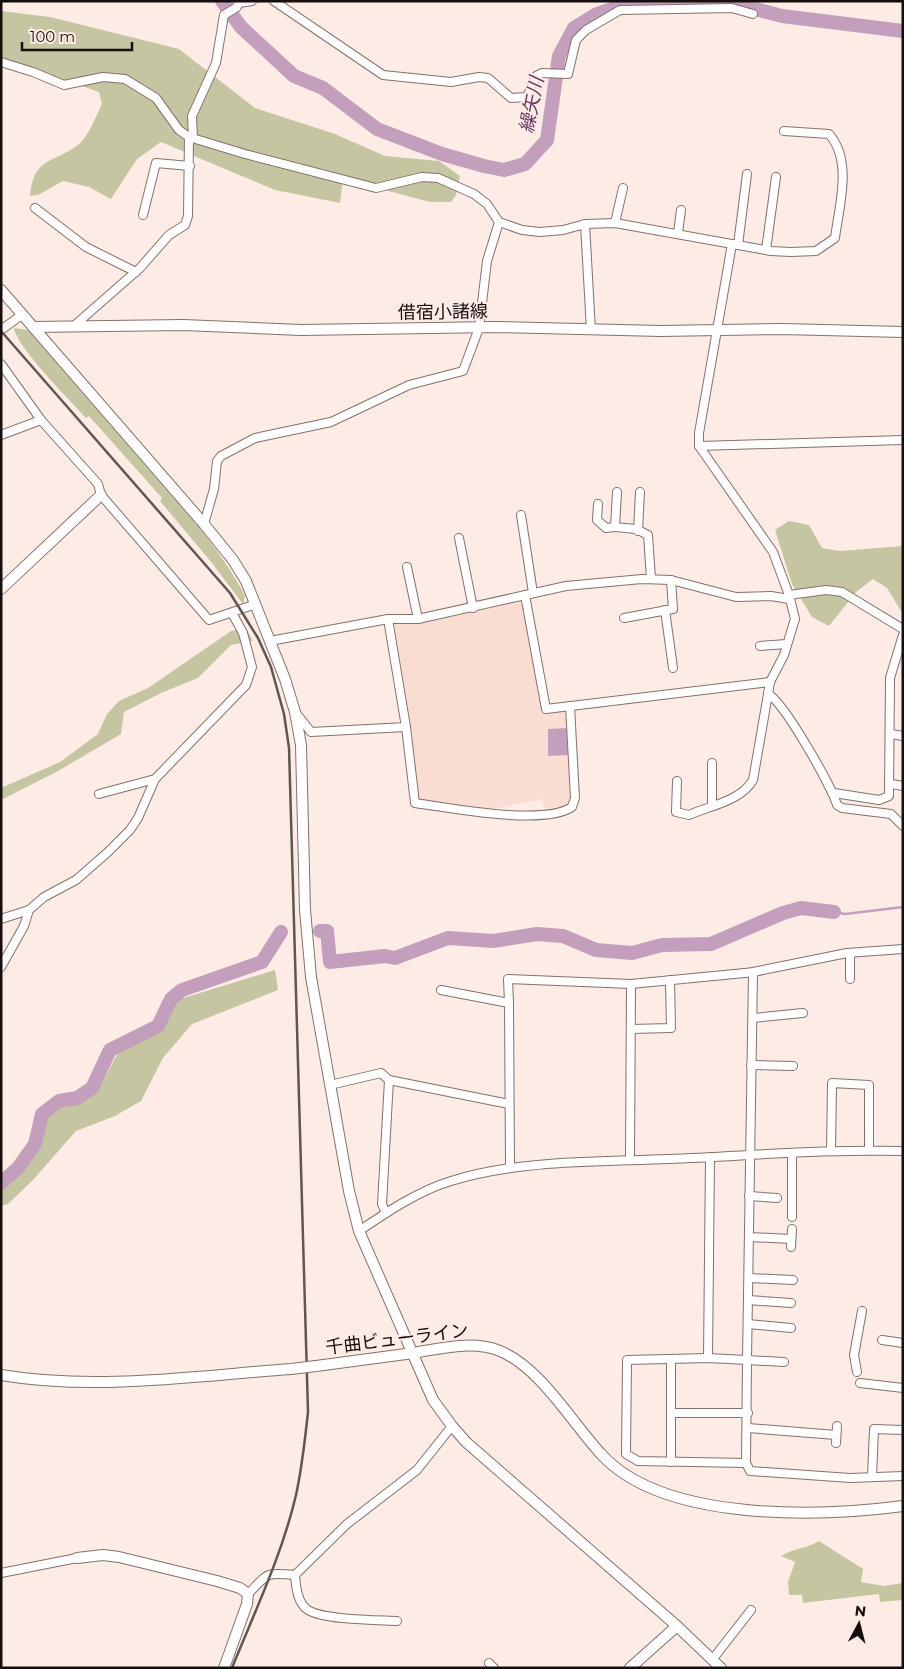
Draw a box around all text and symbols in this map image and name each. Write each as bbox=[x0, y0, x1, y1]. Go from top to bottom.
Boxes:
scale bar bbox=[22, 20, 132, 52]
text: 100 m bbox=[30, 27, 75, 46]
water label: 繰矢川 bbox=[515, 73, 549, 135]
street label: 借宿小諸線 bbox=[398, 300, 488, 324]
street label: 千曲ビューライン bbox=[324, 1319, 470, 1359]
north arrow bbox=[834, 1599, 884, 1649]
text: N bbox=[854, 1601, 867, 1621]

